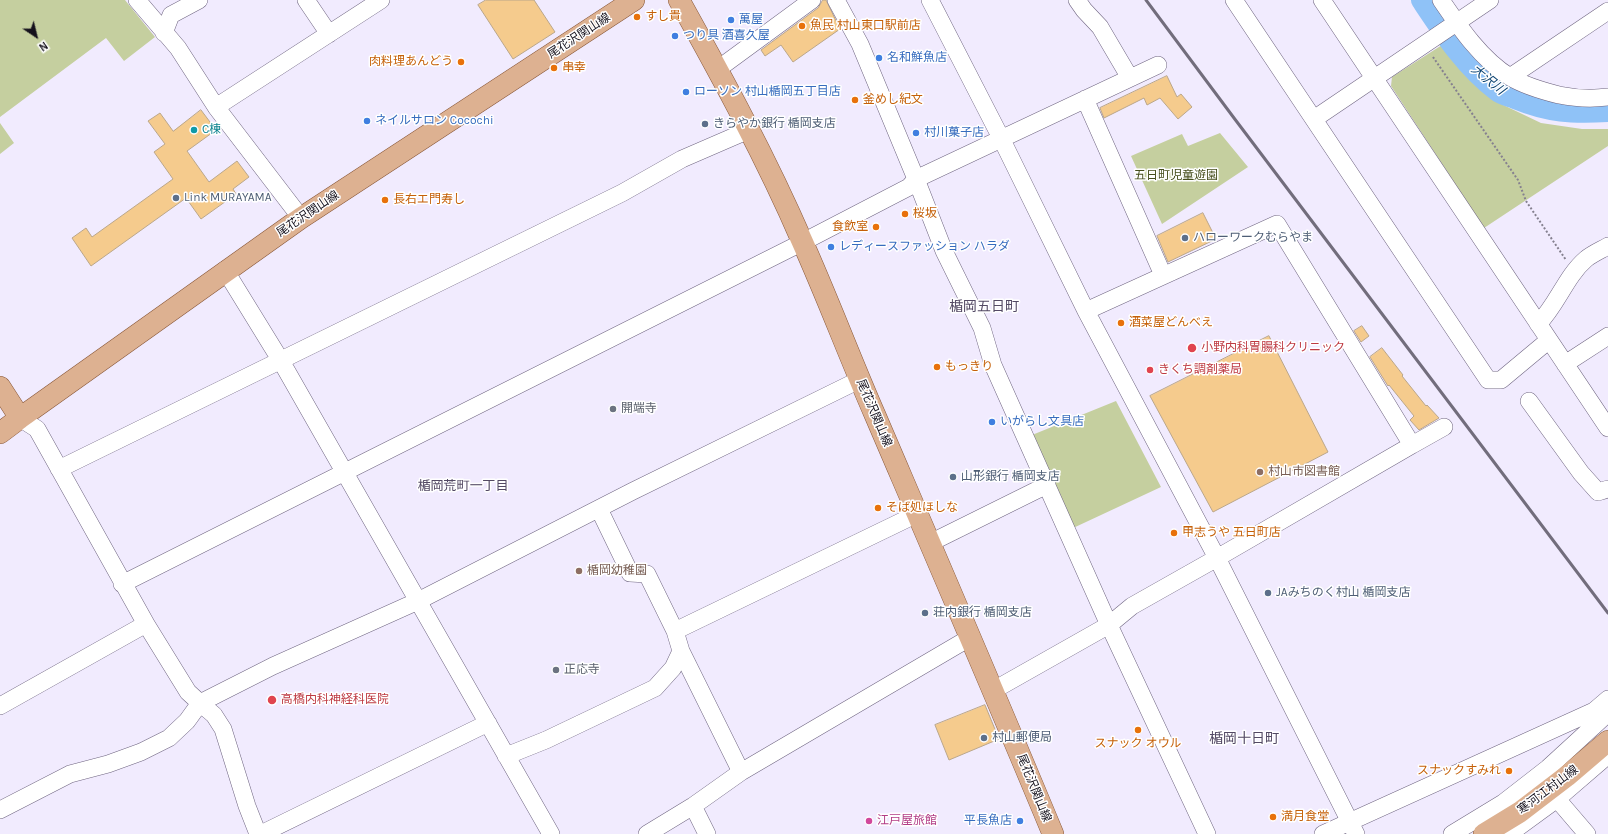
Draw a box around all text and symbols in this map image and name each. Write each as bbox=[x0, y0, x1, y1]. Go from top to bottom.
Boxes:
street label: 尾花沢関山線 bbox=[545, 10, 613, 62]
place label: すし貴 bbox=[645, 10, 681, 24]
marker: すし貴 bbox=[632, 12, 642, 22]
place label: 萬屋 bbox=[739, 13, 763, 27]
marker: 萬屋 bbox=[726, 15, 736, 25]
north arrow bbox=[16, 16, 56, 56]
place label: 魚民 村山東口駅前店 bbox=[810, 19, 921, 33]
marker: 魚民 村山東口駅前店 bbox=[797, 21, 807, 31]
place label: つり具 酒喜久屋 bbox=[683, 29, 770, 43]
marker: つり具 酒喜久屋 bbox=[670, 31, 680, 41]
text: N bbox=[36, 39, 50, 54]
place label: 名和鮮魚店 bbox=[887, 51, 947, 65]
marker: 名和鮮魚店 bbox=[874, 53, 884, 63]
place label: 肉料理あんどう bbox=[369, 55, 453, 69]
marker: 肉料理あんどう bbox=[456, 57, 466, 67]
place label: 串幸 bbox=[562, 61, 586, 75]
water label: 大沢川 bbox=[1468, 62, 1508, 98]
marker: 串幸 bbox=[549, 63, 559, 73]
place label: ローソン 村山楯岡五丁目店 bbox=[694, 85, 841, 99]
marker: ローソン 村山楯岡五丁目店 bbox=[681, 87, 691, 97]
place label: 釜めし紀文 bbox=[863, 93, 923, 107]
marker: 釜めし紀文 bbox=[850, 95, 860, 105]
place label: ネイルサロン Cocochi bbox=[375, 114, 494, 128]
marker: ネイルサロン Cocochi bbox=[362, 116, 372, 126]
place label: きらやか銀行 楯岡支店 bbox=[713, 117, 836, 131]
marker: きらやか銀行 楯岡支店 bbox=[700, 119, 710, 129]
place label: C棟 bbox=[202, 123, 221, 137]
marker: C棟 bbox=[189, 125, 199, 135]
place label: 村川菓子店 bbox=[924, 126, 984, 140]
marker: 村川菓子店 bbox=[911, 128, 921, 138]
park label: 五日町児童遊園 bbox=[1134, 169, 1218, 183]
street label: 尾花沢関山線 bbox=[274, 188, 342, 240]
place label: Link MURAYAMA bbox=[184, 191, 272, 205]
marker: Link MURAYAMA bbox=[171, 193, 181, 203]
place label: 長右エ門寿し bbox=[393, 193, 465, 207]
marker: 長右エ門寿し bbox=[380, 195, 390, 205]
place label: 桜坂 bbox=[913, 207, 937, 221]
marker: 桜坂 bbox=[900, 209, 910, 219]
place label: 食飲室 bbox=[832, 220, 868, 234]
marker: 食飲室 bbox=[871, 222, 881, 232]
place label: ハローワークむらやま bbox=[1193, 231, 1313, 245]
marker: ハローワークむらやま bbox=[1180, 233, 1190, 243]
place label: レディースファッション ハラダ bbox=[839, 240, 1010, 254]
marker: レディースファッション ハラダ bbox=[826, 242, 836, 252]
district label: 楯岡五日町 bbox=[949, 299, 1019, 315]
place label: 酒菜屋どんべえ bbox=[1129, 316, 1213, 330]
marker: 酒菜屋どんべえ bbox=[1116, 318, 1126, 328]
place label: 小野内科胃腸科クリニック bbox=[1201, 341, 1345, 355]
marker: 小野内科胃腸科クリニック bbox=[1186, 342, 1198, 354]
place label: もっきり bbox=[945, 360, 993, 374]
marker: もっきり bbox=[932, 362, 942, 372]
place label: きくち調剤薬局 bbox=[1158, 363, 1242, 377]
marker: きくち調剤薬局 bbox=[1145, 365, 1155, 375]
street label: 尾花沢関山線 bbox=[853, 377, 895, 449]
place label: 開端寺 bbox=[621, 402, 657, 416]
marker: 開端寺 bbox=[608, 404, 618, 414]
place label: いがらし文具店 bbox=[1000, 415, 1084, 429]
marker: いがらし文具店 bbox=[987, 417, 997, 427]
place label: 村山市図書館 bbox=[1268, 465, 1340, 479]
marker: 村山市図書館 bbox=[1255, 467, 1265, 477]
place label: 山形銀行 楯岡支店 bbox=[961, 470, 1060, 484]
marker: 山形銀行 楯岡支店 bbox=[948, 472, 958, 482]
district label: 楯岡荒町一丁目 bbox=[418, 478, 508, 494]
place label: そば処ほしな bbox=[886, 501, 958, 515]
marker: そば処ほしな bbox=[873, 503, 883, 513]
place label: 甲志うや 五日町店 bbox=[1182, 526, 1281, 540]
marker: 甲志うや 五日町店 bbox=[1169, 528, 1179, 538]
place label: 楯岡幼稚園 bbox=[587, 564, 647, 578]
marker: 楯岡幼稚園 bbox=[574, 566, 584, 576]
place label: JAみちのく村山 楯岡支店 bbox=[1276, 586, 1411, 600]
marker: JAみちのく村山 楯岡支店 bbox=[1263, 588, 1273, 598]
place label: 荘内銀行 楯岡支店 bbox=[933, 606, 1032, 620]
marker: 荘内銀行 楯岡支店 bbox=[920, 608, 930, 618]
place label: 正応寺 bbox=[564, 663, 600, 677]
marker: 正応寺 bbox=[551, 665, 561, 675]
place label: 高橋内科神経科医院 bbox=[281, 693, 389, 707]
marker: 高橋内科神経科医院 bbox=[266, 694, 278, 706]
marker: スナック オウル bbox=[1133, 725, 1143, 735]
place label: 村山郵便局 bbox=[992, 731, 1052, 745]
district label: 楯岡十日町 bbox=[1209, 731, 1279, 747]
marker: 村山郵便局 bbox=[979, 733, 989, 743]
place label: スナック オウル bbox=[1095, 737, 1181, 751]
street label: 尾花沢関山線 bbox=[1014, 752, 1054, 824]
street label: 寒河江村山線 bbox=[1515, 763, 1581, 817]
place label: スナックすみれ bbox=[1417, 764, 1501, 778]
marker: スナックすみれ bbox=[1504, 766, 1514, 776]
place label: 満月食堂 bbox=[1281, 810, 1329, 824]
marker: 満月食堂 bbox=[1268, 812, 1278, 822]
place label: 江戸屋旅館 bbox=[877, 814, 937, 828]
place label: 平長魚店 bbox=[964, 814, 1012, 828]
marker: 江戸屋旅館 bbox=[864, 816, 874, 826]
marker: 平長魚店 bbox=[1015, 816, 1025, 826]

